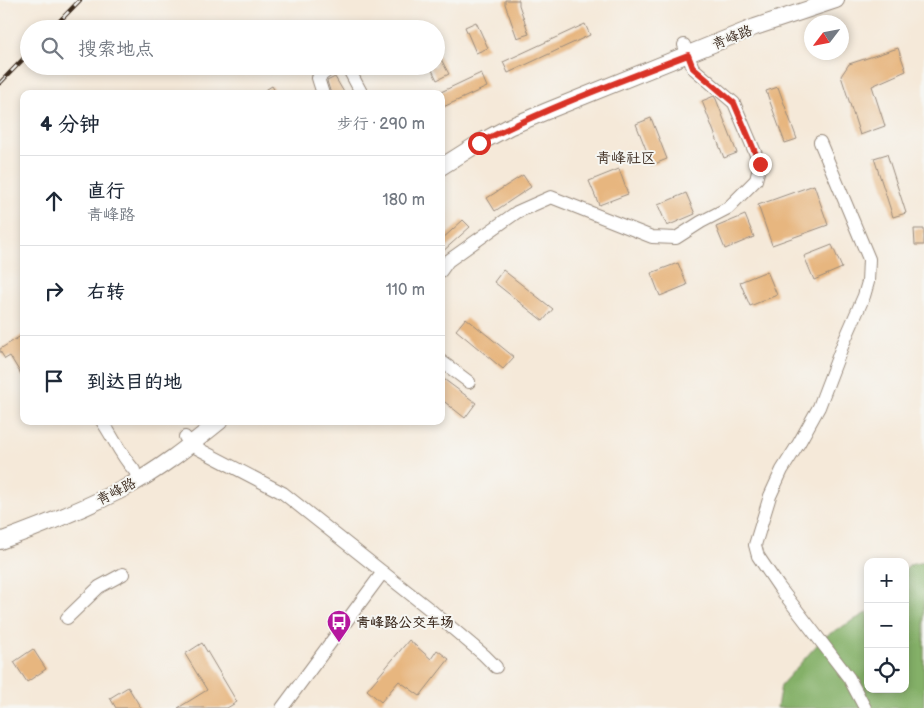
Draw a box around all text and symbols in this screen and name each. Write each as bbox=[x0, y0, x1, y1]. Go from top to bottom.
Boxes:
north arrow bbox=[804, 15, 849, 60]
search box bbox=[20, 20, 445, 75]
street label: 青峰路 bbox=[710, 22, 755, 53]
icon: search bbox=[38, 34, 66, 62]
text: 搜索地点 bbox=[78, 38, 154, 61]
text: 4 分钟 bbox=[40, 112, 100, 137]
text: 步行 · 290 m bbox=[337, 115, 425, 134]
route start bbox=[468, 132, 491, 155]
district label: 青峰社区 bbox=[596, 149, 656, 168]
route end bbox=[749, 153, 772, 176]
text: 直行 bbox=[87, 180, 125, 203]
icon: ahead bbox=[40, 187, 68, 215]
text: 180 m bbox=[383, 191, 425, 210]
text: 青峰路 bbox=[87, 206, 135, 225]
icon: right bbox=[40, 277, 68, 305]
text: 右转 bbox=[87, 281, 125, 304]
text: 110 m bbox=[386, 281, 425, 300]
icon: arrive bbox=[40, 367, 68, 395]
text: 到达目的地 bbox=[87, 371, 182, 394]
street label: 青峰路 bbox=[94, 474, 139, 509]
map controls bbox=[864, 558, 909, 693]
button: + bbox=[864, 558, 909, 603]
button: − bbox=[864, 603, 909, 648]
bus stop icon: 青峰路公交车场 bbox=[326, 609, 352, 643]
place label: 青峰路公交车场 bbox=[356, 614, 454, 631]
button: locate bbox=[864, 648, 909, 693]

